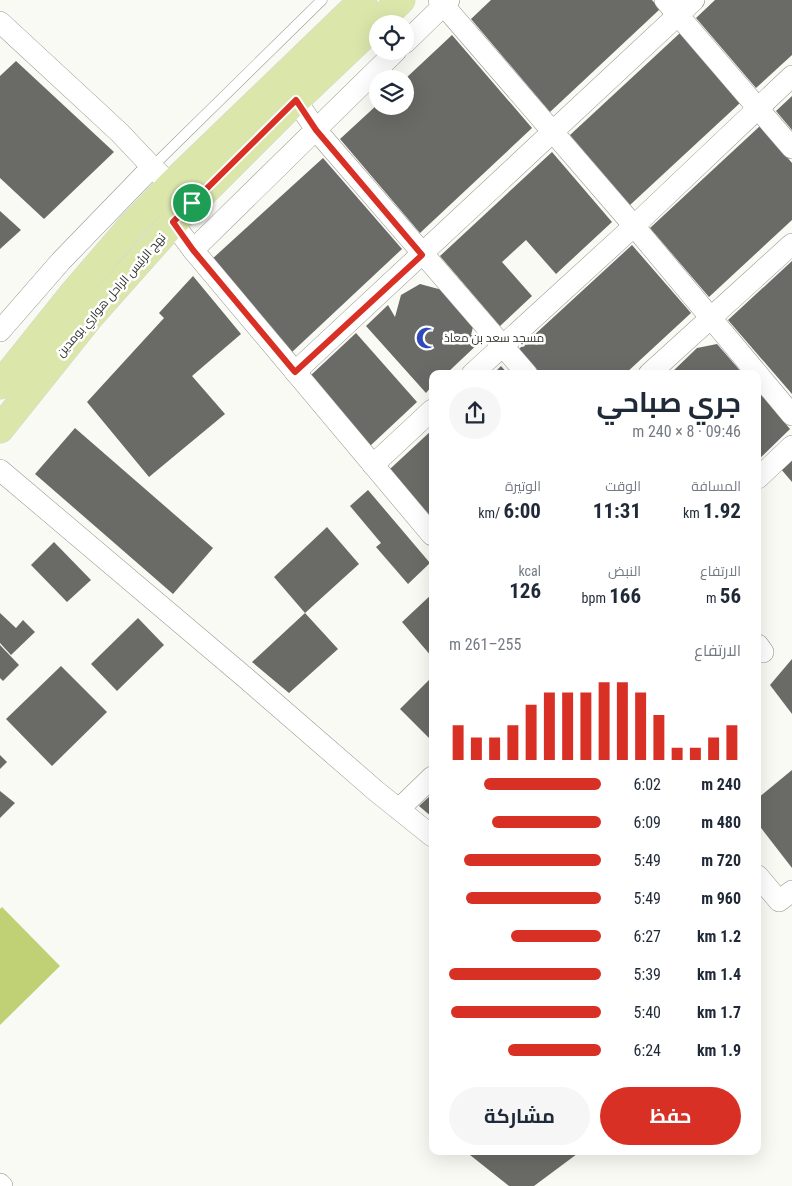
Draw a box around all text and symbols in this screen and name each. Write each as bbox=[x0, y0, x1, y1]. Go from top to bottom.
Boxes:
map controls bbox=[369, 15, 414, 115]
button: locate bbox=[369, 15, 414, 60]
button: layers bbox=[369, 70, 414, 115]
pin bbox=[171, 182, 213, 224]
icon: arrive bbox=[178, 189, 206, 217]
street label: نهج الرئيس الراحل هواري بومدين bbox=[53, 230, 171, 362]
mosque icon: مسجد سعد بن معاذ bbox=[414, 325, 440, 351]
place label: مسجد سعد بن معاذ bbox=[444, 331, 544, 345]
text: جري صباحي bbox=[597, 386, 741, 419]
button: share bbox=[449, 387, 501, 439]
text: 09:46 · 8 × 240 m bbox=[632, 422, 741, 441]
text: الوتيرة bbox=[505, 478, 541, 494]
text: الوقت bbox=[605, 478, 641, 494]
text: المسافة bbox=[691, 478, 741, 494]
text: 6:00 bbox=[503, 499, 541, 523]
text: 11:31 bbox=[593, 499, 641, 523]
text: 1.92 bbox=[703, 499, 741, 523]
text: /km bbox=[478, 505, 503, 521]
text: km bbox=[683, 505, 703, 521]
text: kcal bbox=[518, 563, 541, 579]
text: النبض bbox=[608, 563, 641, 579]
text: الارتفاع bbox=[700, 563, 741, 579]
text: 126 bbox=[509, 579, 541, 603]
text: 166 bbox=[609, 584, 641, 608]
text: 56 bbox=[720, 584, 741, 608]
text: bpm bbox=[582, 590, 609, 606]
text: m bbox=[706, 590, 720, 606]
text: 255–261 m bbox=[449, 635, 521, 654]
text: الارتفاع bbox=[694, 641, 741, 660]
text: 6:02 bbox=[634, 775, 661, 794]
text: 240 m bbox=[701, 775, 741, 794]
text: 6:09 bbox=[634, 813, 661, 832]
text: 480 m bbox=[701, 813, 741, 832]
text: 5:49 bbox=[634, 851, 661, 870]
text: 720 m bbox=[701, 851, 741, 870]
text: 5:49 bbox=[634, 889, 661, 908]
text: 960 m bbox=[701, 889, 741, 908]
text: 6:27 bbox=[634, 927, 661, 946]
text: 1.2 km bbox=[697, 927, 741, 946]
text: 5:39 bbox=[634, 965, 661, 984]
text: 1.4 km bbox=[697, 965, 741, 984]
text: 5:40 bbox=[634, 1003, 661, 1022]
text: 1.7 km bbox=[697, 1003, 741, 1022]
text: 6:24 bbox=[634, 1041, 661, 1060]
text: 1.9 km bbox=[697, 1041, 741, 1060]
button: مشاركة bbox=[449, 1087, 590, 1145]
button: حفظ bbox=[600, 1087, 741, 1145]

